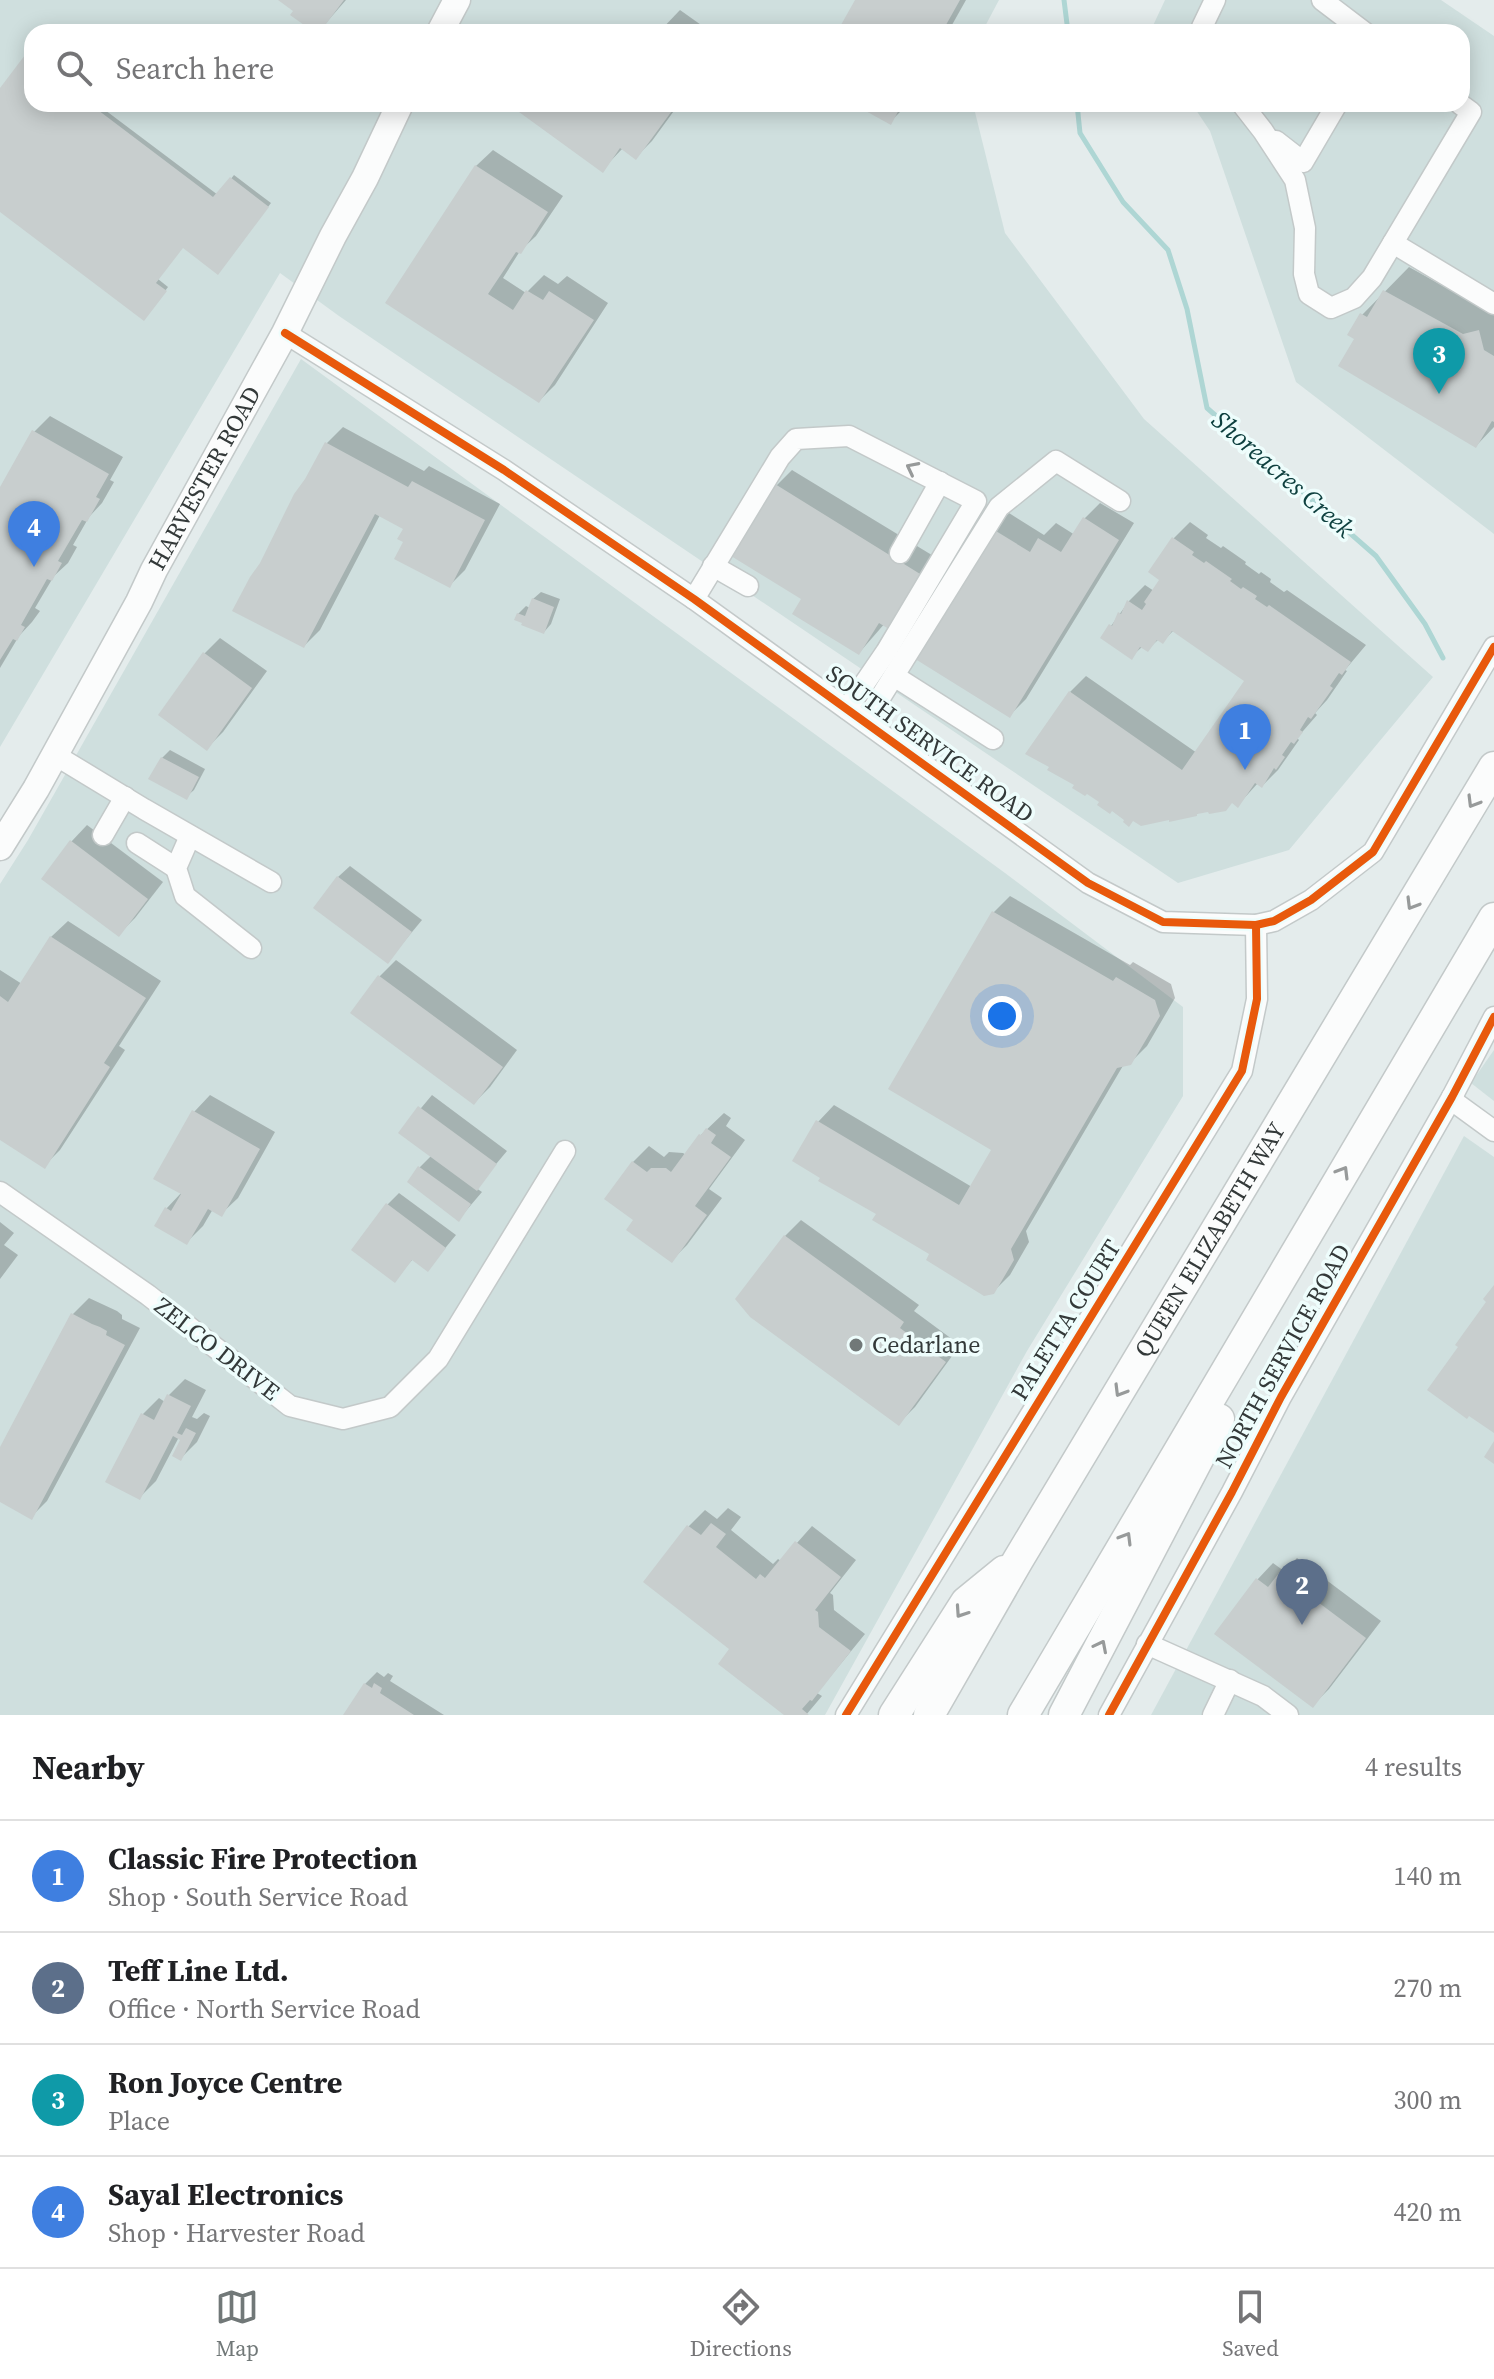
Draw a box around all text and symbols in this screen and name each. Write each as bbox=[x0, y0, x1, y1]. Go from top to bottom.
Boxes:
search box bbox=[24, 24, 1470, 112]
icon: search bbox=[52, 46, 96, 90]
text: Search here bbox=[116, 48, 274, 89]
pin: 3 bbox=[1413, 328, 1465, 394]
street label: HARVESTER ROAD bbox=[140, 380, 268, 576]
water label: Shoreacres Creek bbox=[1204, 402, 1362, 546]
one-way arrow bbox=[906, 463, 921, 478]
pin: 4 bbox=[8, 501, 60, 567]
street label: SOUTH SERVICE ROAD bbox=[820, 657, 1041, 830]
pin: 1 bbox=[1219, 704, 1271, 770]
one-way arrow bbox=[1467, 793, 1483, 808]
one-way arrow bbox=[1406, 895, 1422, 910]
your location bbox=[982, 996, 1022, 1036]
street label: QUEEN ELIZABETH WAY bbox=[1126, 1116, 1293, 1363]
one-way arrow bbox=[1333, 1166, 1349, 1181]
street label: PALETTA COURT bbox=[1003, 1233, 1129, 1406]
street label: NORTH SERVICE ROAD bbox=[1207, 1238, 1358, 1474]
street label: ZELCO DRIVE bbox=[148, 1289, 287, 1408]
place label: Cedarlane bbox=[872, 1328, 981, 1361]
marker: Cedarlane bbox=[847, 1336, 865, 1354]
one-way arrow bbox=[1114, 1382, 1130, 1397]
one-way arrow bbox=[1116, 1532, 1132, 1547]
pin: 2 bbox=[1276, 1559, 1328, 1625]
one-way arrow bbox=[956, 1603, 971, 1617]
one-way arrow bbox=[1091, 1640, 1106, 1655]
text: Nearby bbox=[32, 1744, 145, 1790]
text: 4 results bbox=[1365, 1749, 1462, 1785]
text: Classic Fire Protection bbox=[108, 1838, 418, 1879]
text: 1 bbox=[51, 1858, 65, 1894]
text: 140 m bbox=[1394, 1858, 1462, 1894]
text: Shop · South Service Road bbox=[108, 1879, 408, 1915]
text: Teff Line Ltd. bbox=[108, 1950, 289, 1991]
text: 2 bbox=[51, 1970, 65, 2006]
text: 270 m bbox=[1394, 1970, 1462, 2006]
text: Office · North Service Road bbox=[108, 1991, 420, 2027]
text: Ron Joyce Centre bbox=[108, 2062, 342, 2103]
text: 3 bbox=[51, 2082, 65, 2118]
text: 300 m bbox=[1394, 2082, 1462, 2118]
text: Place bbox=[108, 2103, 170, 2139]
text: Sayal Electronics bbox=[108, 2174, 343, 2215]
text: 4 bbox=[51, 2194, 65, 2230]
text: 420 m bbox=[1394, 2194, 1462, 2230]
text: Shop · Harvester Road bbox=[108, 2215, 365, 2251]
tab: Map bbox=[215, 2285, 259, 2363]
tab: Directions bbox=[690, 2285, 792, 2363]
tab: Saved bbox=[1222, 2285, 1279, 2363]

